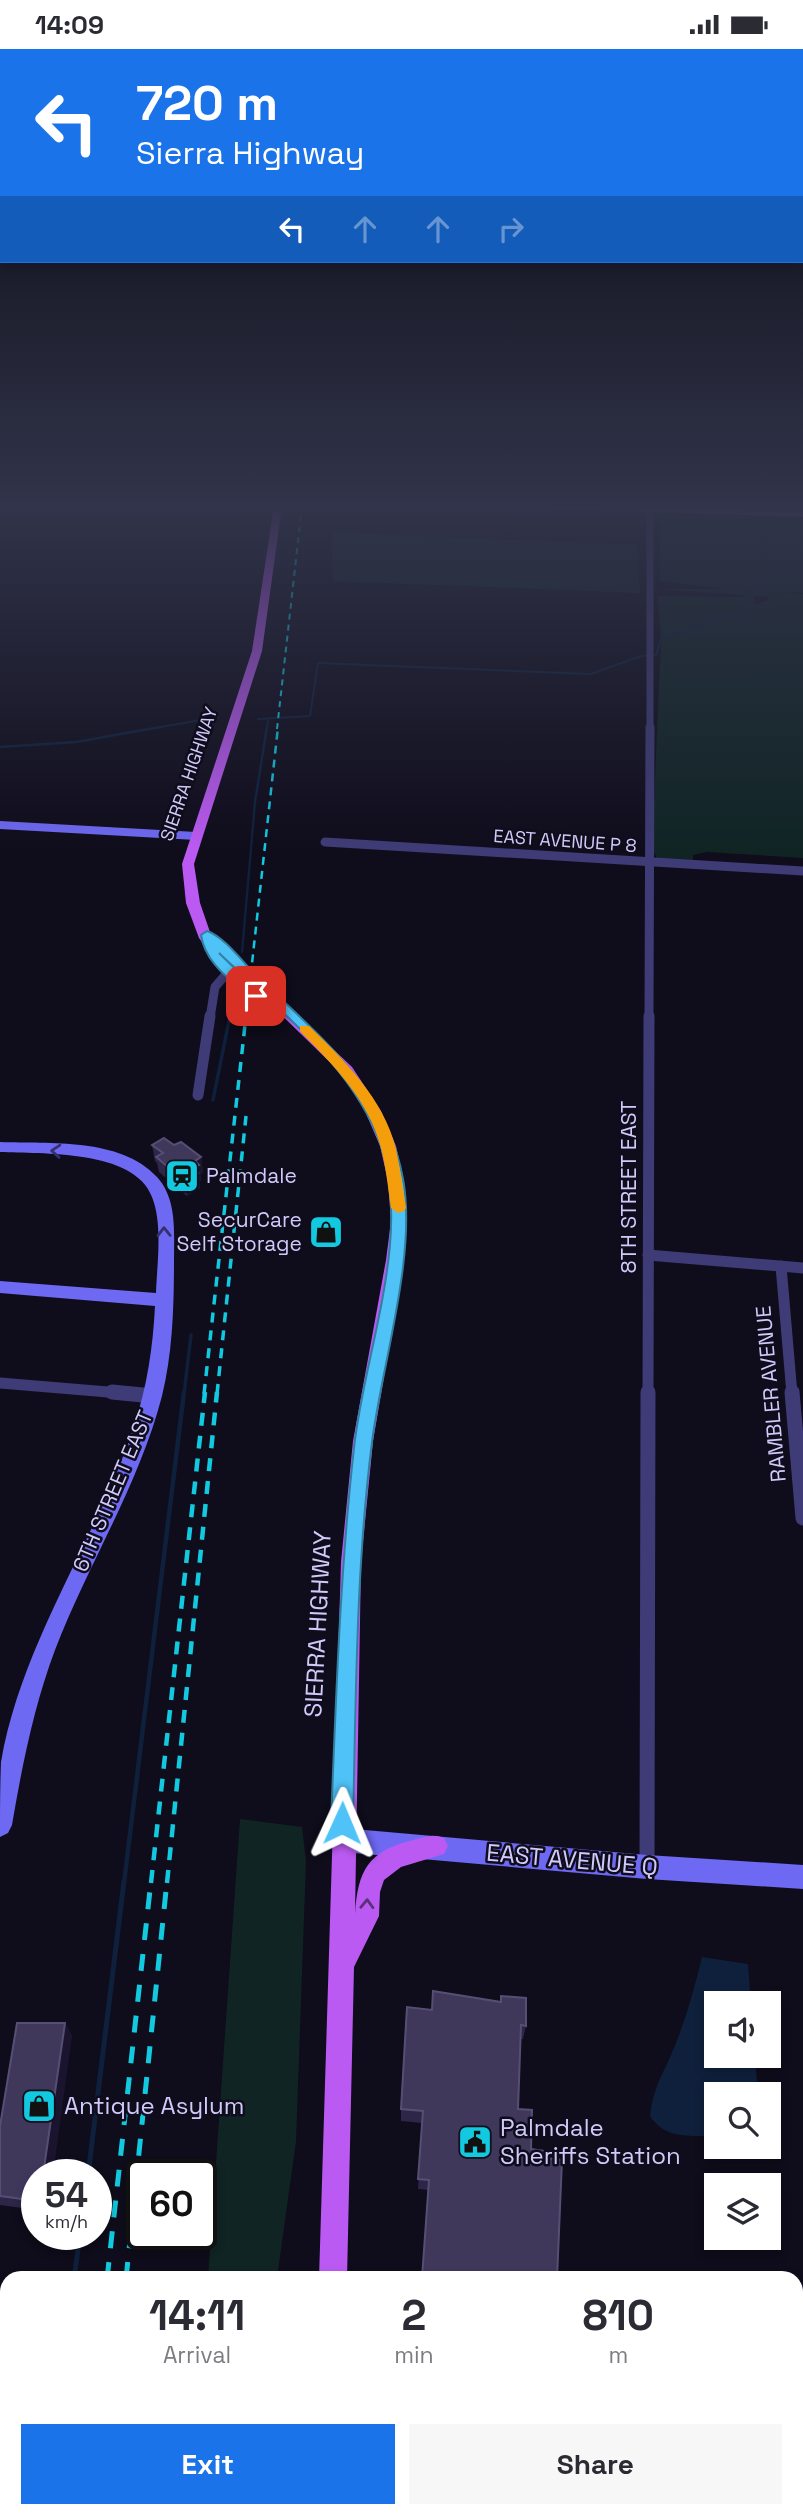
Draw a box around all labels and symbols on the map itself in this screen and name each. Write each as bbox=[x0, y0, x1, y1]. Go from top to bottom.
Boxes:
street label: SIERRA HIGHWAY bbox=[155, 704, 222, 844]
street label: EAST AVENUE P 8 bbox=[493, 824, 637, 857]
pin bbox=[226, 966, 286, 1026]
street label: 8TH STREET EAST bbox=[615, 1101, 642, 1273]
one-way arrow bbox=[50, 1143, 61, 1158]
station icon: Palmdale bbox=[163, 1157, 201, 1195]
place label: Palmdale bbox=[206, 1162, 297, 1189]
place label: SecurCare Self Storage bbox=[176, 1206, 302, 1257]
shop icon: SecurCare Self Storage bbox=[307, 1213, 345, 1251]
one-way arrow bbox=[157, 1226, 172, 1237]
street label: RAMBLER AVENUE bbox=[749, 1305, 792, 1483]
street label: 6TH STREET EAST bbox=[66, 1406, 159, 1576]
street label: SIERRA HIGHWAY bbox=[297, 1530, 338, 1718]
position arrow bbox=[305, 1786, 379, 1860]
street label: EAST AVENUE Q bbox=[485, 1837, 659, 1882]
one-way arrow bbox=[360, 1898, 375, 1909]
shop icon: Antique Asylum bbox=[20, 2087, 58, 2125]
place label: Antique Asylum bbox=[64, 2090, 244, 2121]
place label: Palmdale Sheriffs Station bbox=[500, 2112, 681, 2171]
public building icon: Palmdale Sheriffs Station bbox=[456, 2123, 494, 2161]
speed limit sign: 60 bbox=[126, 2159, 217, 2250]

